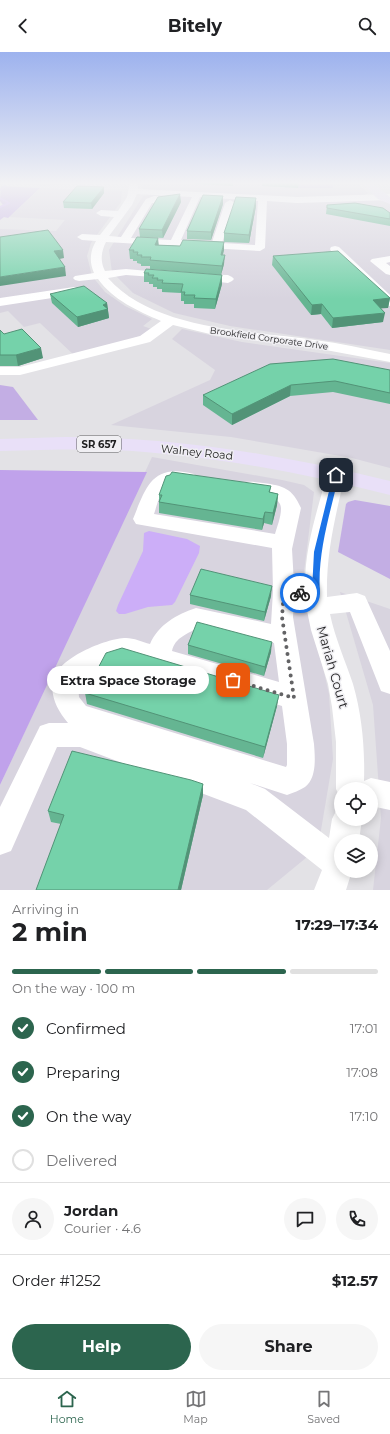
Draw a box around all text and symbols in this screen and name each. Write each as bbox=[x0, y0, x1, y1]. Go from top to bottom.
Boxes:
icon: back bbox=[12, 15, 34, 37]
text: Bitely bbox=[168, 15, 222, 37]
icon: search bbox=[356, 15, 378, 37]
street label: Brookfield Corporate Drive bbox=[209, 324, 329, 352]
road number: SR 657 bbox=[77, 436, 121, 452]
street label: Walney Road bbox=[160, 441, 234, 463]
pin bbox=[319, 458, 353, 492]
icon: home bbox=[325, 464, 347, 486]
courier bbox=[280, 573, 320, 613]
icon: bike bbox=[289, 582, 311, 604]
street label: Mariah Court bbox=[314, 624, 352, 710]
pin bbox=[216, 663, 250, 697]
callout: Extra Space Storage bbox=[47, 666, 209, 694]
icon: bag bbox=[222, 669, 244, 691]
text: Extra Space Storage bbox=[60, 672, 196, 688]
map controls bbox=[334, 782, 378, 878]
button: locate bbox=[334, 782, 378, 826]
button: layers bbox=[334, 834, 378, 878]
text: Arriving in bbox=[12, 901, 79, 917]
text: 17:29–17:34 bbox=[296, 915, 378, 934]
text: 2 min bbox=[12, 916, 88, 948]
text: On the way · 100 m bbox=[12, 980, 135, 996]
icon: check bbox=[12, 1017, 34, 1039]
text: Confirmed bbox=[46, 1019, 126, 1038]
text: 17:01 bbox=[350, 1020, 378, 1036]
icon: check bbox=[12, 1061, 34, 1083]
text: Preparing bbox=[46, 1063, 121, 1082]
text: 17:08 bbox=[346, 1064, 378, 1080]
icon: check bbox=[12, 1105, 34, 1127]
text: On the way bbox=[46, 1107, 131, 1126]
text: 17:10 bbox=[350, 1108, 378, 1124]
text: Delivered bbox=[46, 1151, 118, 1170]
button: person bbox=[12, 1198, 54, 1240]
button: chat bbox=[284, 1198, 326, 1240]
button: phone bbox=[336, 1198, 378, 1240]
text: Jordan bbox=[64, 1201, 118, 1220]
text: Courier · 4.6 bbox=[64, 1220, 141, 1236]
text: Order #1252 bbox=[12, 1271, 101, 1290]
text: $12.57 bbox=[332, 1271, 378, 1290]
button: Help bbox=[12, 1324, 191, 1370]
button: Share bbox=[199, 1324, 378, 1370]
tab: Home bbox=[50, 1388, 84, 1426]
tab: Map bbox=[183, 1388, 208, 1426]
tab: Saved bbox=[307, 1388, 340, 1426]

